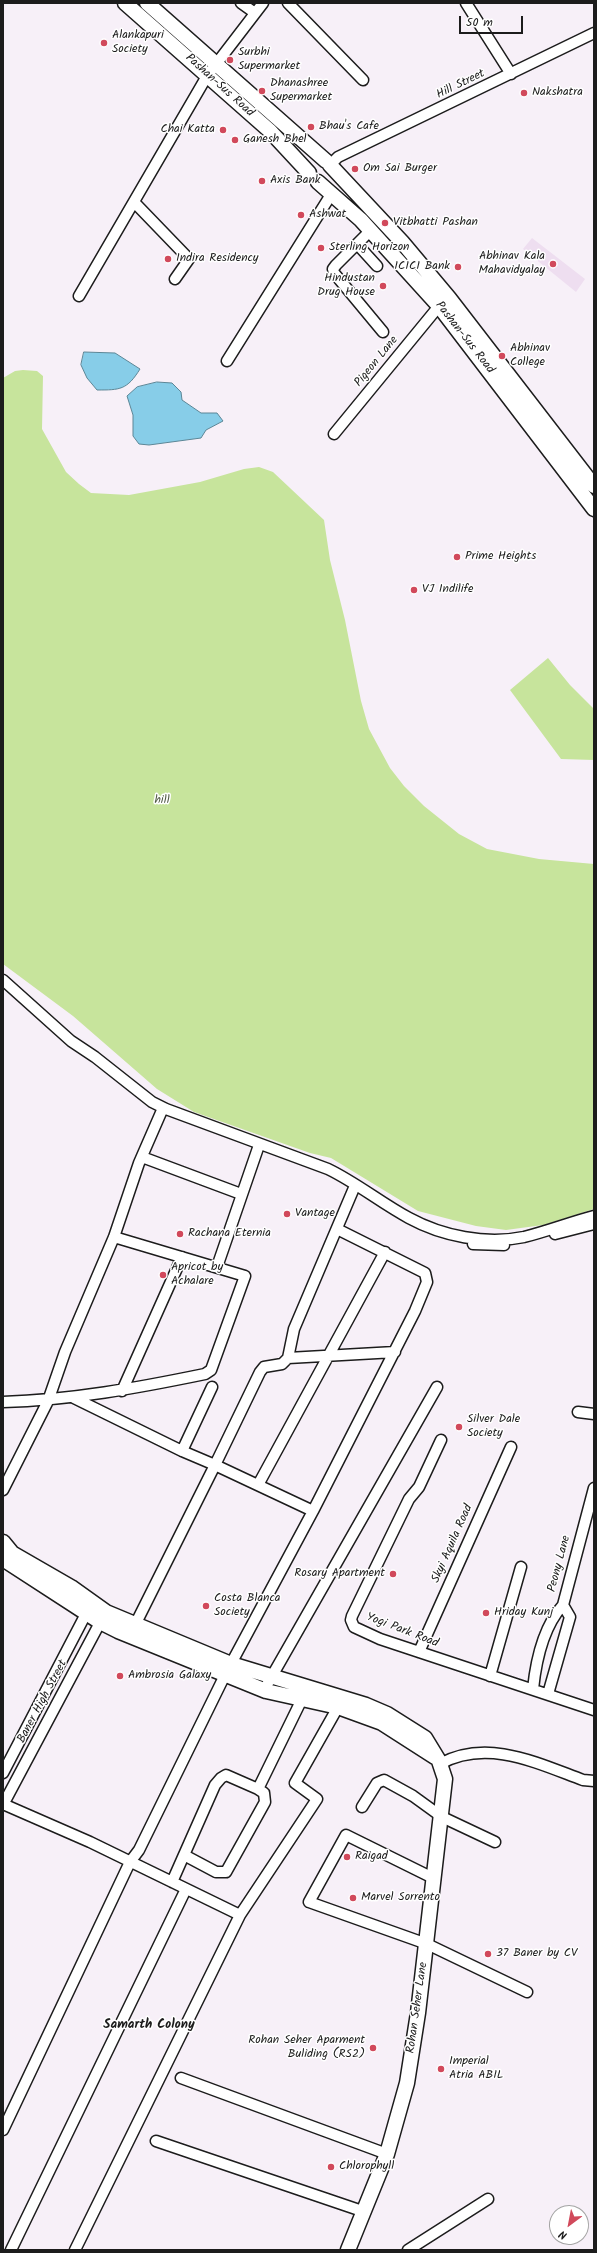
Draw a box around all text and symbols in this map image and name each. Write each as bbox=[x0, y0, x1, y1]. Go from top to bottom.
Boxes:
scale bar bbox=[461, 8, 525, 34]
text: 50 m bbox=[466, 13, 493, 32]
place label: Alankapuri Society bbox=[112, 29, 164, 57]
marker: Alankapuri Society bbox=[99, 38, 109, 48]
place label: Surbhi Supermarket bbox=[238, 46, 300, 74]
street label: Pashan-Sus Road bbox=[182, 51, 256, 121]
marker: Surbhi Supermarket bbox=[225, 55, 235, 65]
street label: Hill Street bbox=[434, 67, 488, 103]
place label: Dhanashree Supermarket bbox=[270, 77, 332, 105]
marker: Dhanashree Supermarket bbox=[257, 86, 267, 96]
place label: Nakshatra bbox=[532, 86, 583, 100]
marker: Nakshatra bbox=[519, 88, 529, 98]
place label: Bhau's Cafe bbox=[319, 120, 379, 134]
marker: Bhau's Cafe bbox=[306, 122, 316, 132]
place label: Chai Katta bbox=[160, 123, 215, 137]
marker: Chai Katta bbox=[218, 125, 228, 135]
place label: Ganesh Bhel bbox=[243, 133, 307, 147]
marker: Ganesh Bhel bbox=[230, 135, 240, 145]
place label: Om Sai Burger bbox=[363, 162, 437, 176]
marker: Om Sai Burger bbox=[350, 164, 360, 174]
place label: Axis Bank bbox=[270, 174, 320, 188]
marker: Axis Bank bbox=[257, 176, 267, 186]
place label: Ashwat bbox=[309, 208, 346, 222]
marker: Ashwat bbox=[296, 210, 306, 220]
place label: Vitbhatti Pashan bbox=[393, 216, 478, 230]
marker: Vitbhatti Pashan bbox=[380, 218, 390, 228]
place label: Sterling Horizon bbox=[329, 241, 410, 255]
marker: Sterling Horizon bbox=[316, 243, 326, 253]
place label: Abhinav Kala Mahavidyalay bbox=[478, 250, 545, 278]
place label: Indira Residency bbox=[176, 252, 258, 266]
marker: Indira Residency bbox=[163, 254, 173, 264]
marker: Abhinav Kala Mahavidyalay bbox=[548, 259, 558, 269]
place label: ICICI Bank bbox=[394, 260, 450, 274]
marker: ICICI Bank bbox=[453, 262, 463, 272]
place label: Hindustan Drug House bbox=[317, 272, 375, 300]
marker: Hindustan Drug House bbox=[378, 281, 388, 291]
street label: Pashan-Sus Road bbox=[431, 299, 497, 377]
street label: Pigeon Lane bbox=[352, 334, 402, 390]
place label: Abhinav College bbox=[510, 342, 550, 370]
marker: Abhinav College bbox=[497, 351, 507, 361]
place label: Prime Heights bbox=[465, 550, 536, 564]
marker: Prime Heights bbox=[452, 552, 462, 562]
place label: VJ Indilife bbox=[422, 583, 473, 597]
marker: VJ Indilife bbox=[409, 585, 419, 595]
park label: hill bbox=[154, 794, 170, 808]
place label: Vantage bbox=[295, 1207, 335, 1221]
marker: Vantage bbox=[282, 1209, 292, 1219]
place label: Rachana Eternia bbox=[188, 1227, 271, 1241]
marker: Rachana Eternia bbox=[175, 1229, 185, 1239]
place label: Apricot by Achalare bbox=[171, 1261, 223, 1289]
marker: Apricot by Achalare bbox=[158, 1270, 168, 1280]
place label: Silver Dale Society bbox=[467, 1413, 520, 1441]
marker: Silver Dale Society bbox=[454, 1422, 464, 1432]
street label: Skyi Aquila Road bbox=[429, 1503, 477, 1585]
street label: Peony Lane bbox=[546, 1534, 574, 1594]
place label: Rosary Apartment bbox=[294, 1567, 385, 1581]
marker: Rosary Apartment bbox=[388, 1569, 398, 1579]
place label: Costa Blanca Society bbox=[214, 1592, 280, 1620]
marker: Costa Blanca Society bbox=[201, 1601, 211, 1611]
place label: Hriday Kunj bbox=[494, 1606, 553, 1620]
marker: Hriday Kunj bbox=[481, 1608, 491, 1618]
street label: Yogi Park Road bbox=[364, 1611, 440, 1651]
street label: Baner High Street bbox=[15, 1658, 71, 1746]
place label: Ambrosia Galaxy bbox=[128, 1669, 211, 1683]
marker: Ambrosia Galaxy bbox=[115, 1671, 125, 1681]
place label: Raigad bbox=[355, 1850, 388, 1864]
marker: Raigad bbox=[342, 1852, 352, 1862]
place label: Marvel Sorrento bbox=[361, 1891, 440, 1905]
marker: Marvel Sorrento bbox=[348, 1893, 358, 1903]
place label: 37 Baner by CV bbox=[496, 1947, 577, 1961]
marker: 37 Baner by CV bbox=[483, 1949, 493, 1959]
street label: Rohan Seher Lane bbox=[404, 1961, 432, 2055]
district label: Samarth Colony bbox=[103, 2018, 195, 2034]
place label: Rohan Seher Aparment Buliding (RS2) bbox=[248, 2034, 365, 2062]
marker: Rohan Seher Aparment Buliding (RS2) bbox=[368, 2043, 378, 2053]
place label: Imperial Atria ABIL bbox=[449, 2055, 503, 2083]
marker: Imperial Atria ABIL bbox=[436, 2064, 446, 2074]
place label: Chlorophyll bbox=[339, 2160, 394, 2174]
marker: Chlorophyll bbox=[326, 2162, 336, 2172]
north arrow bbox=[549, 2205, 589, 2245]
text: N bbox=[555, 2225, 571, 2244]

